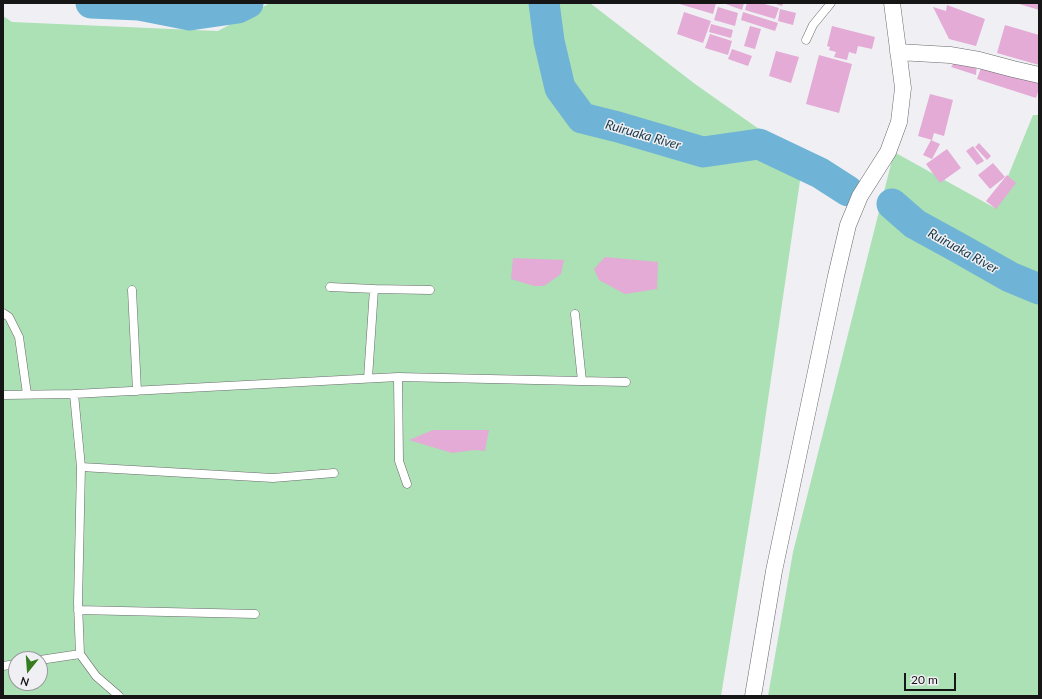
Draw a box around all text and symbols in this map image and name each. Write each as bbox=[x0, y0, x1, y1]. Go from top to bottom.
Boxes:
water label: Ruiruaka River bbox=[603, 117, 683, 153]
water label: Ruiruaka River bbox=[925, 225, 1001, 277]
north arrow bbox=[8, 651, 48, 691]
scale bar bbox=[906, 665, 958, 691]
text: 20 m bbox=[911, 672, 938, 687]
text: N bbox=[19, 675, 31, 689]

